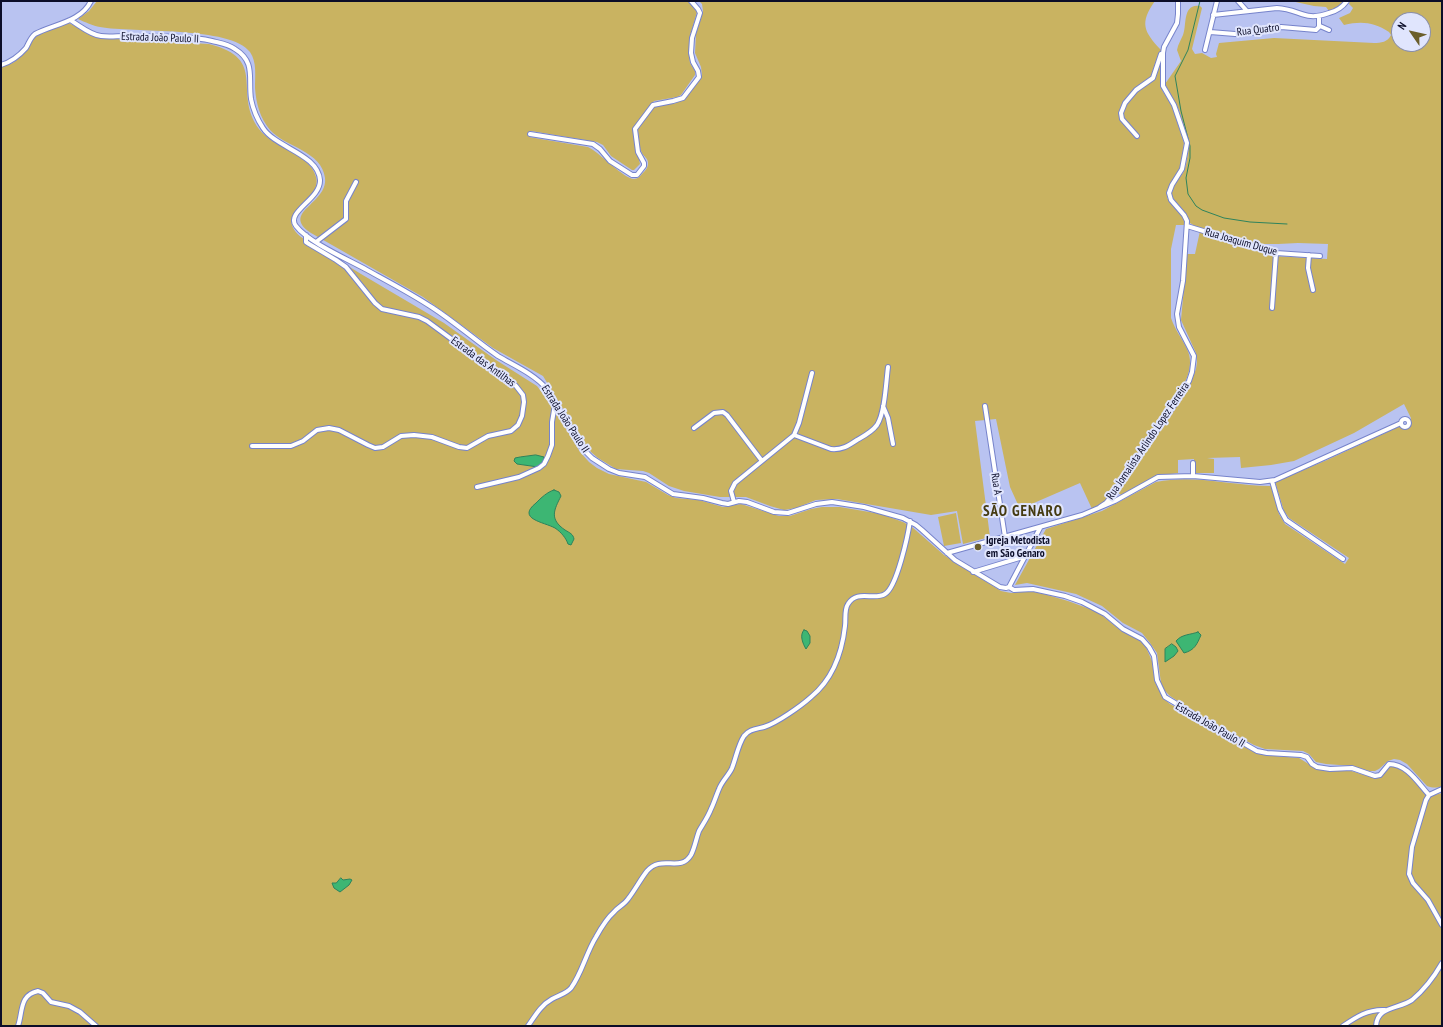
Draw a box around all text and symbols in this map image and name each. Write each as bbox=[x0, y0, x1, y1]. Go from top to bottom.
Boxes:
north arrow bbox=[1391, 12, 1431, 52]
text: N bbox=[1394, 19, 1409, 32]
street label: Rua Quatro bbox=[1236, 21, 1280, 39]
street label: Estrada João Paulo II bbox=[121, 30, 199, 46]
street label: Rua Joaquim Duque bbox=[1203, 225, 1279, 259]
street label: Estrada das Antilhas bbox=[448, 334, 518, 390]
street label: Rua Jornalista Arlindo Lopez Ferreira bbox=[1104, 380, 1192, 502]
street label: Estrada João Paulo II bbox=[538, 383, 592, 455]
street label: Rua A bbox=[988, 472, 1004, 496]
district label: SÃO GENARO bbox=[983, 503, 1063, 521]
place label: Igreja Metodista em São Genaro bbox=[986, 534, 1050, 560]
marker: Igreja Metodista em São Genaro bbox=[973, 542, 983, 552]
street label: Estrada João Paulo II bbox=[1173, 700, 1247, 750]

